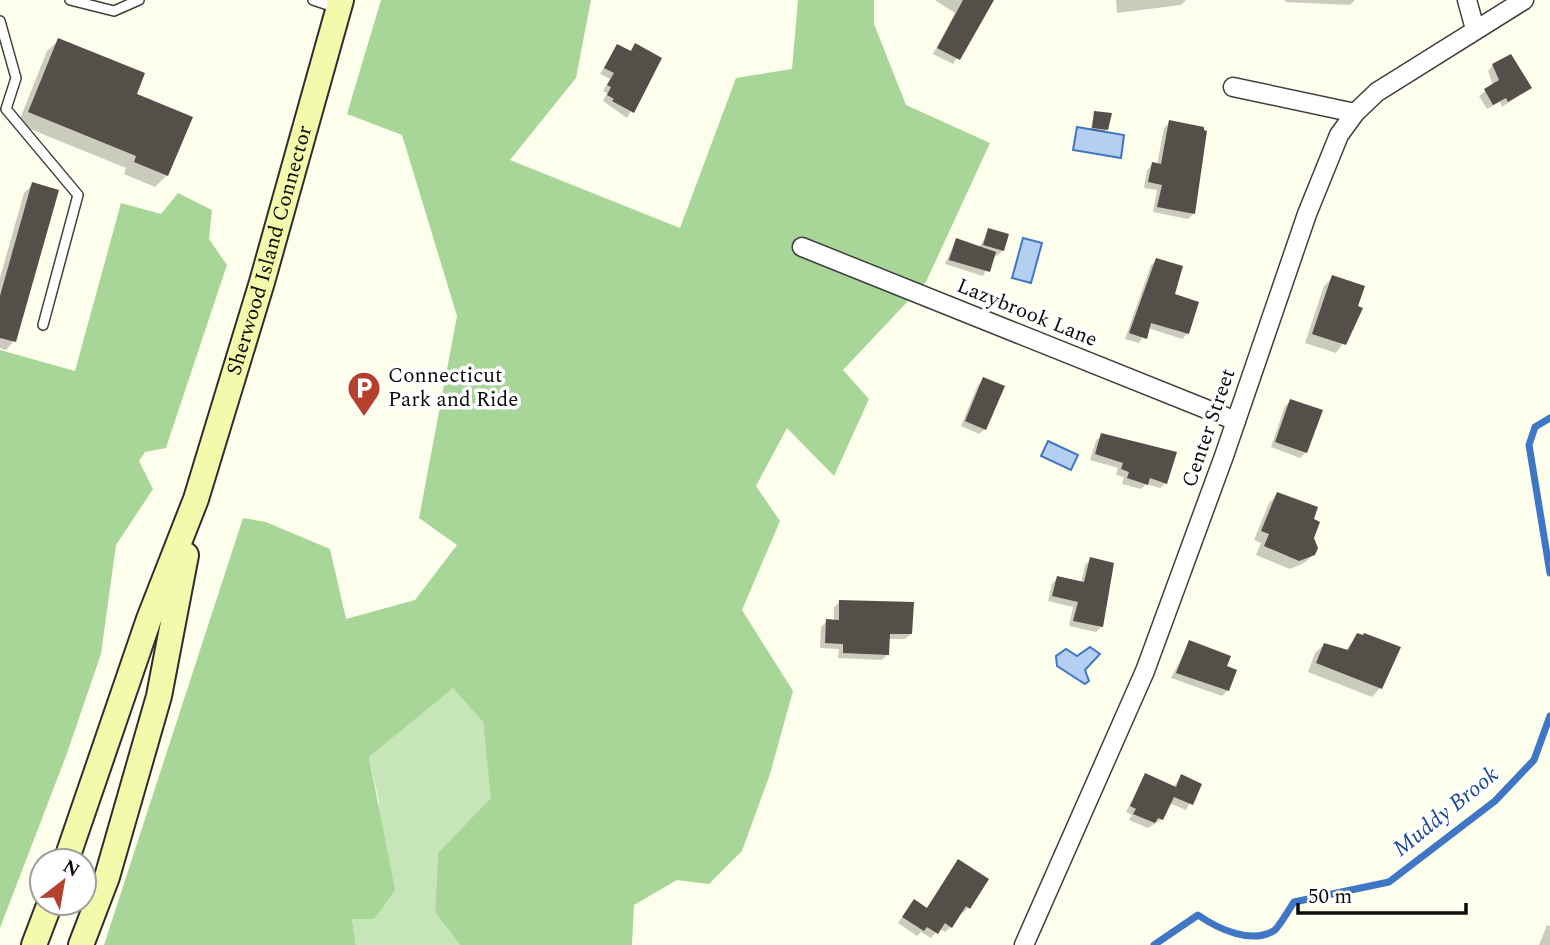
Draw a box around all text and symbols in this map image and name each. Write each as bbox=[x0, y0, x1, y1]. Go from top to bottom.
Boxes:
street label: Sherwood Island Connector bbox=[218, 122, 321, 380]
street label: Lazybrook Lane bbox=[952, 270, 1102, 356]
place label: Connecticut Park and Ride bbox=[388, 360, 518, 416]
street label: Center Street bbox=[1174, 364, 1244, 492]
parking icon: Connecticut Park and Ride bbox=[345, 369, 383, 418]
water label: Muddy Brook bbox=[1385, 758, 1507, 866]
north arrow bbox=[28, 847, 98, 917]
text: N bbox=[57, 852, 85, 885]
scale bar bbox=[1298, 872, 1466, 916]
text: 50 m bbox=[1308, 881, 1352, 913]

